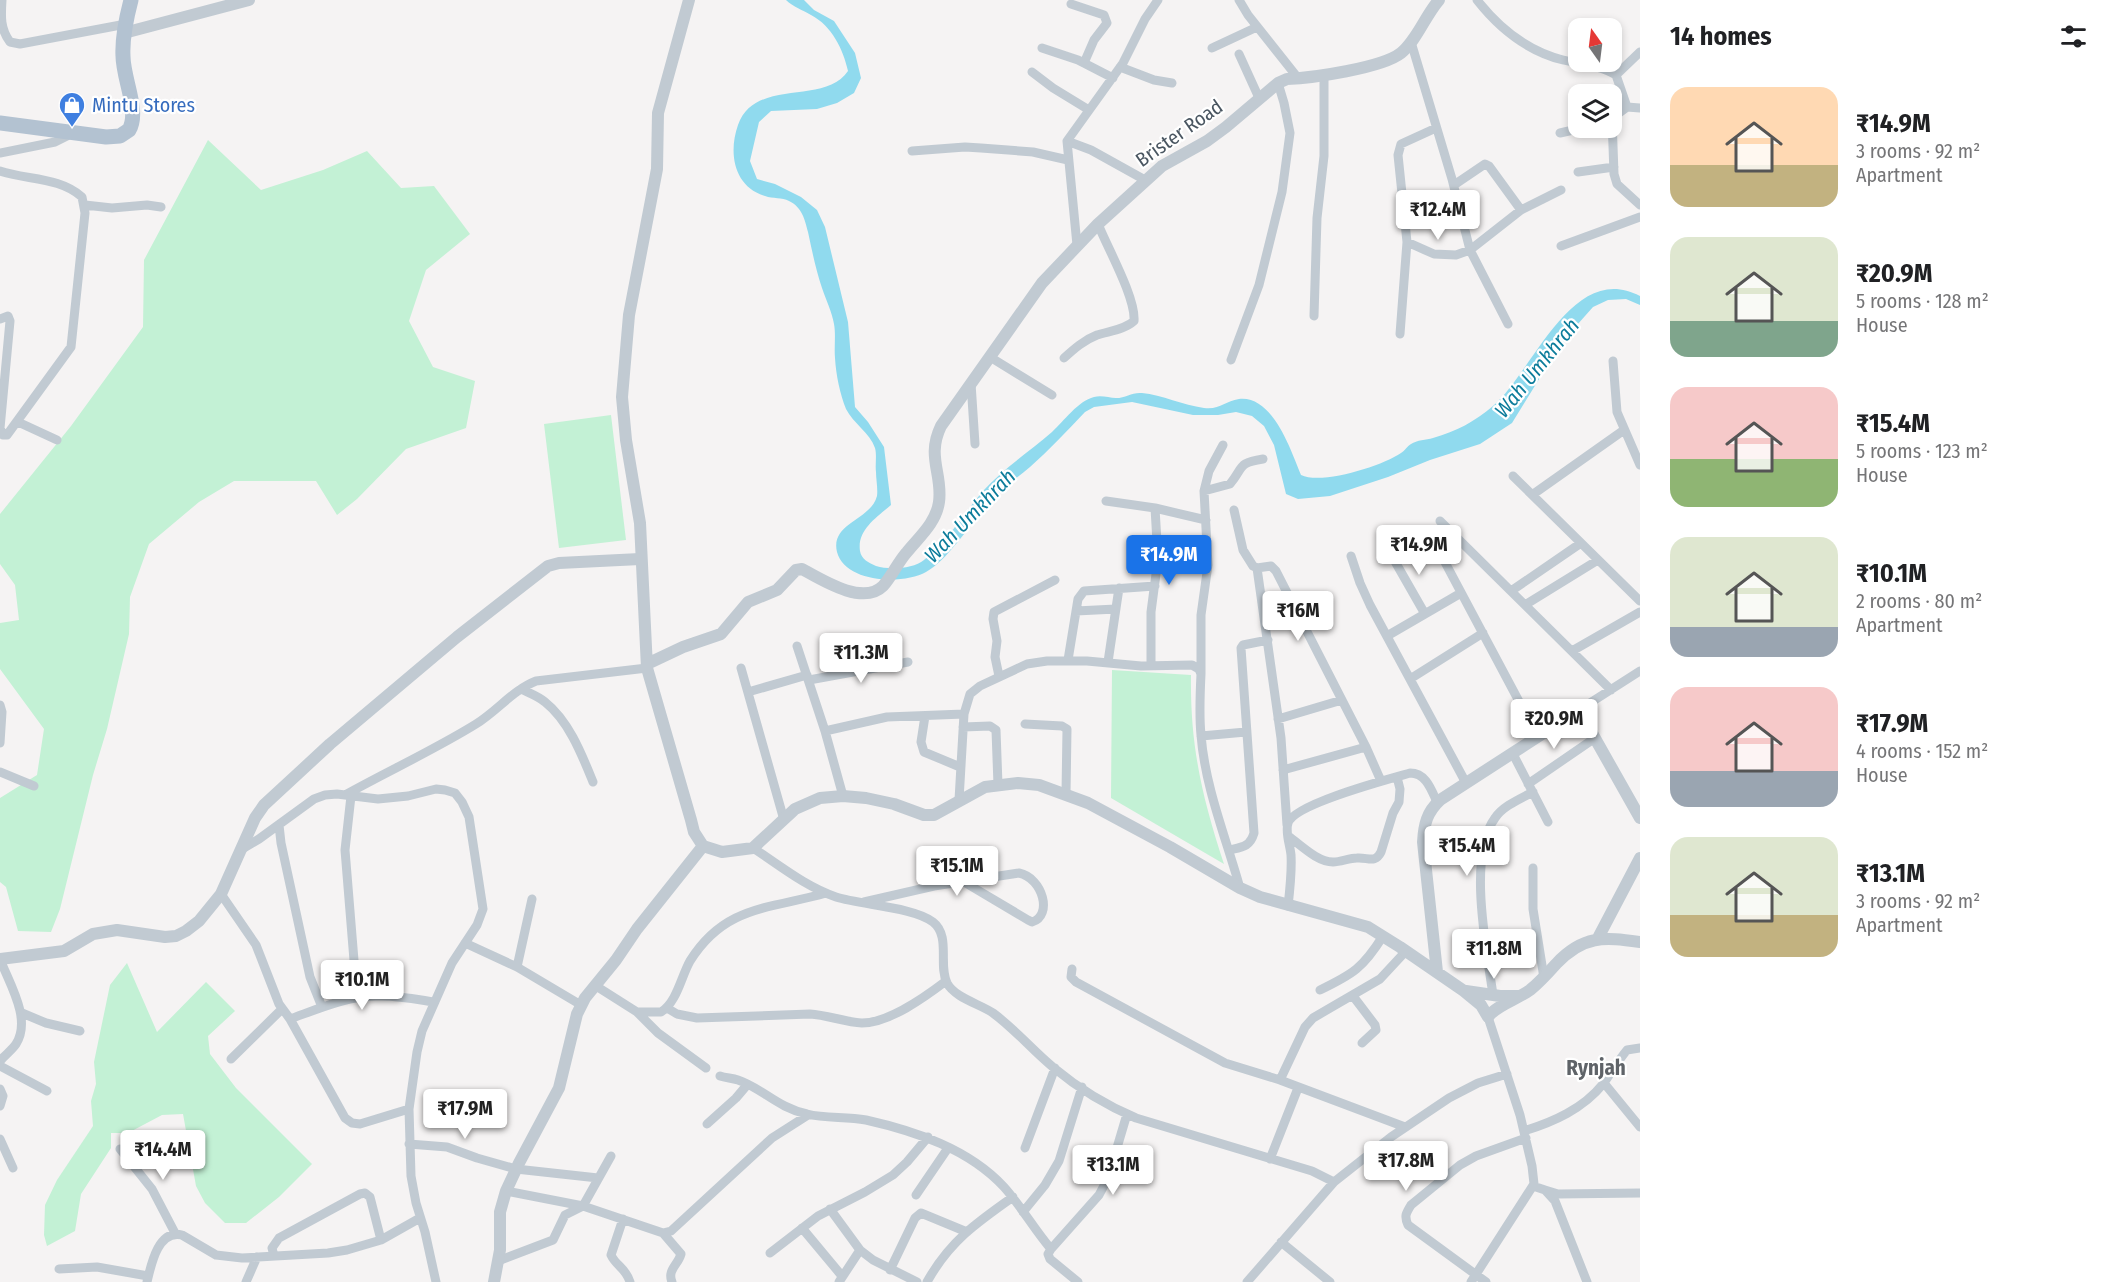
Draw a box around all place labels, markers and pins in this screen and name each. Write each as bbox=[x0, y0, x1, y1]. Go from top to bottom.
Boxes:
shop icon: Mintu Stores bbox=[57, 90, 87, 128]
place label: Mintu Stores bbox=[92, 93, 195, 117]
pin: ₹12.4M bbox=[1389, 190, 1487, 241]
pin: ₹14.9M bbox=[1370, 525, 1468, 576]
pin: ₹14.9M bbox=[1120, 535, 1218, 586]
pin: ₹16M bbox=[1262, 591, 1334, 642]
pin: ₹11.3M bbox=[812, 633, 910, 684]
pin: ₹20.9M bbox=[1505, 699, 1603, 750]
pin: ₹15.4M bbox=[1418, 826, 1516, 877]
pin: ₹15.1M bbox=[908, 846, 1006, 897]
pin: ₹11.8M bbox=[1445, 929, 1543, 980]
pin: ₹10.1M bbox=[313, 960, 411, 1011]
pin: ₹17.9M bbox=[416, 1089, 514, 1140]
pin: ₹14.4M bbox=[114, 1130, 212, 1181]
pin: ₹17.8M bbox=[1357, 1141, 1455, 1192]
pin: ₹13.1M bbox=[1064, 1145, 1162, 1196]

